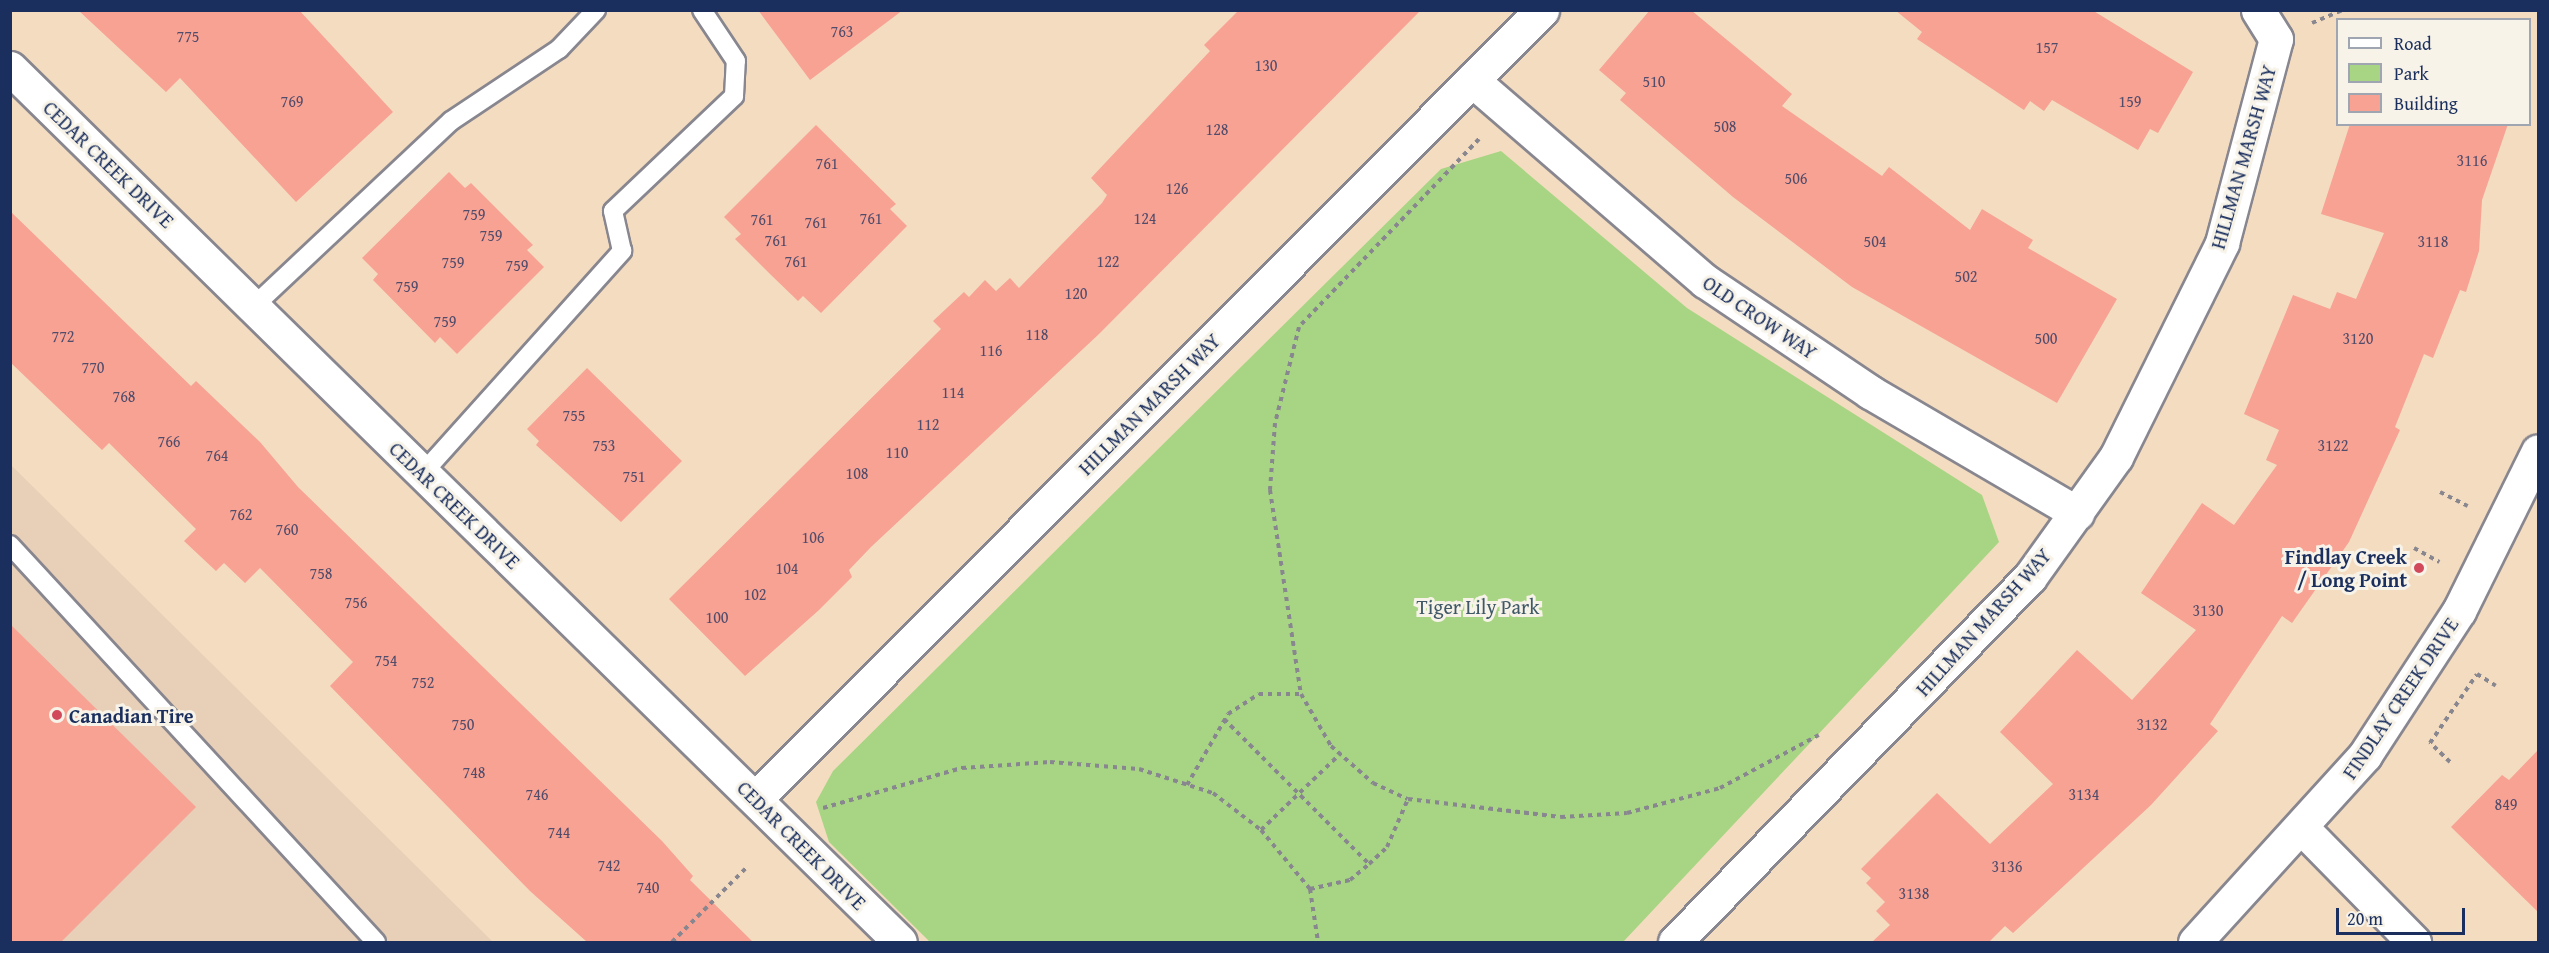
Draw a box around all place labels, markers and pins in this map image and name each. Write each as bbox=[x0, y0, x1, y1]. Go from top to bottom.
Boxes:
place label: Findlay Creek / Long Point bbox=[2285, 544, 2407, 591]
marker: Findlay Creek / Long Point bbox=[2412, 561, 2426, 575]
place label: Canadian Tire bbox=[69, 703, 193, 727]
marker: Canadian Tire bbox=[50, 708, 64, 722]

